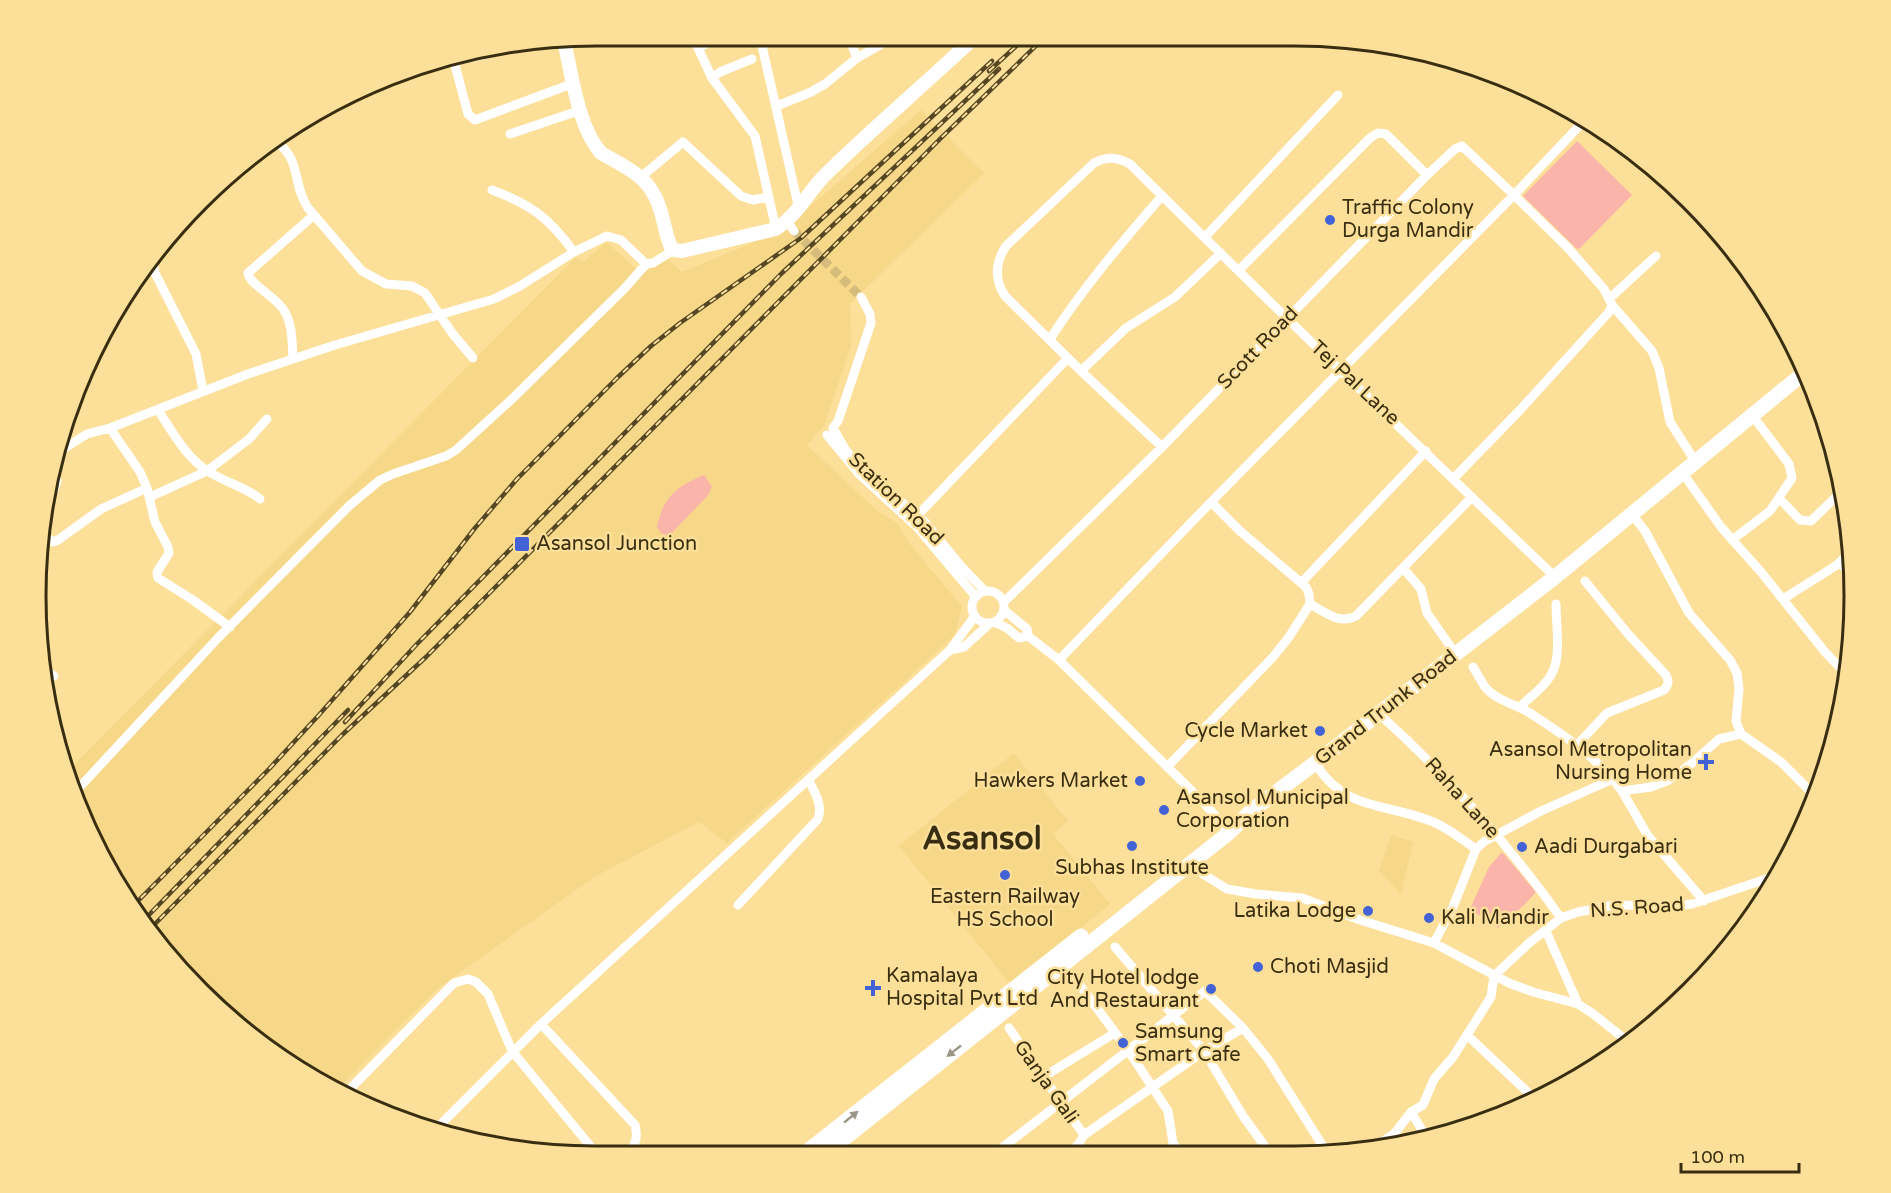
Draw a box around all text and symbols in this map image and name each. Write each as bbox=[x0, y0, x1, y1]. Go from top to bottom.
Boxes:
place label: Traffic Colony Durga Mandir bbox=[1342, 196, 1474, 243]
marker: Traffic Colony Durga Mandir bbox=[1323, 213, 1337, 227]
street label: Scott Road bbox=[1213, 302, 1303, 394]
street label: Tej Pal Lane bbox=[1305, 336, 1405, 430]
street label: Station Road bbox=[843, 448, 949, 550]
place label: Asansol Junction bbox=[536, 532, 697, 556]
marker: Asansol Junction bbox=[513, 535, 531, 553]
street label: Grand Trunk Road bbox=[1310, 645, 1462, 771]
place label: Cycle Market bbox=[1184, 719, 1308, 743]
marker: Cycle Market bbox=[1313, 724, 1327, 738]
place label: Asansol Metropolitan Nursing Home bbox=[1489, 738, 1692, 785]
street label: Raha Lane bbox=[1420, 753, 1504, 843]
marker: Asansol Metropolitan Nursing Home bbox=[1697, 753, 1715, 771]
place label: Hawkers Market bbox=[974, 769, 1128, 793]
marker: Hawkers Market bbox=[1133, 774, 1147, 788]
place label: Asansol Municipal Corporation bbox=[1176, 786, 1349, 833]
marker: Asansol Municipal Corporation bbox=[1157, 803, 1171, 817]
district label: Asansol bbox=[922, 820, 1042, 858]
place label: Aadi Durgabari bbox=[1534, 835, 1678, 859]
marker: Subhas Institute bbox=[1125, 839, 1139, 853]
marker: Aadi Durgabari bbox=[1515, 840, 1529, 854]
place label: Subhas Institute bbox=[1055, 856, 1209, 880]
marker: Eastern Railway HS School bbox=[998, 868, 1012, 882]
place label: Eastern Railway HS School bbox=[930, 885, 1080, 932]
street label: N.S. Road bbox=[1589, 893, 1685, 923]
place label: Latika Lodge bbox=[1233, 899, 1356, 923]
marker: Latika Lodge bbox=[1361, 904, 1375, 918]
place label: Kali Mandir bbox=[1441, 906, 1549, 930]
marker: Kali Mandir bbox=[1422, 911, 1436, 925]
place label: Choti Masjid bbox=[1270, 955, 1389, 979]
marker: Choti Masjid bbox=[1251, 960, 1265, 974]
place label: Kamalaya Hospital Pvt Ltd bbox=[886, 964, 1038, 1011]
place label: City Hotel lodge And Restaurant bbox=[1047, 966, 1199, 1013]
marker: Kamalaya Hospital Pvt Ltd bbox=[864, 979, 882, 997]
marker: City Hotel lodge And Restaurant bbox=[1204, 982, 1218, 996]
place label: Samsung Smart Cafe bbox=[1135, 1020, 1241, 1067]
street label: Ganja Gali bbox=[1009, 1036, 1083, 1128]
marker: Samsung Smart Cafe bbox=[1116, 1036, 1130, 1050]
one-way arrow bbox=[946, 1045, 961, 1057]
one-way arrow bbox=[843, 1111, 858, 1124]
scale bar bbox=[1681, 1136, 1800, 1174]
text: 100 m bbox=[1690, 1146, 1745, 1168]

